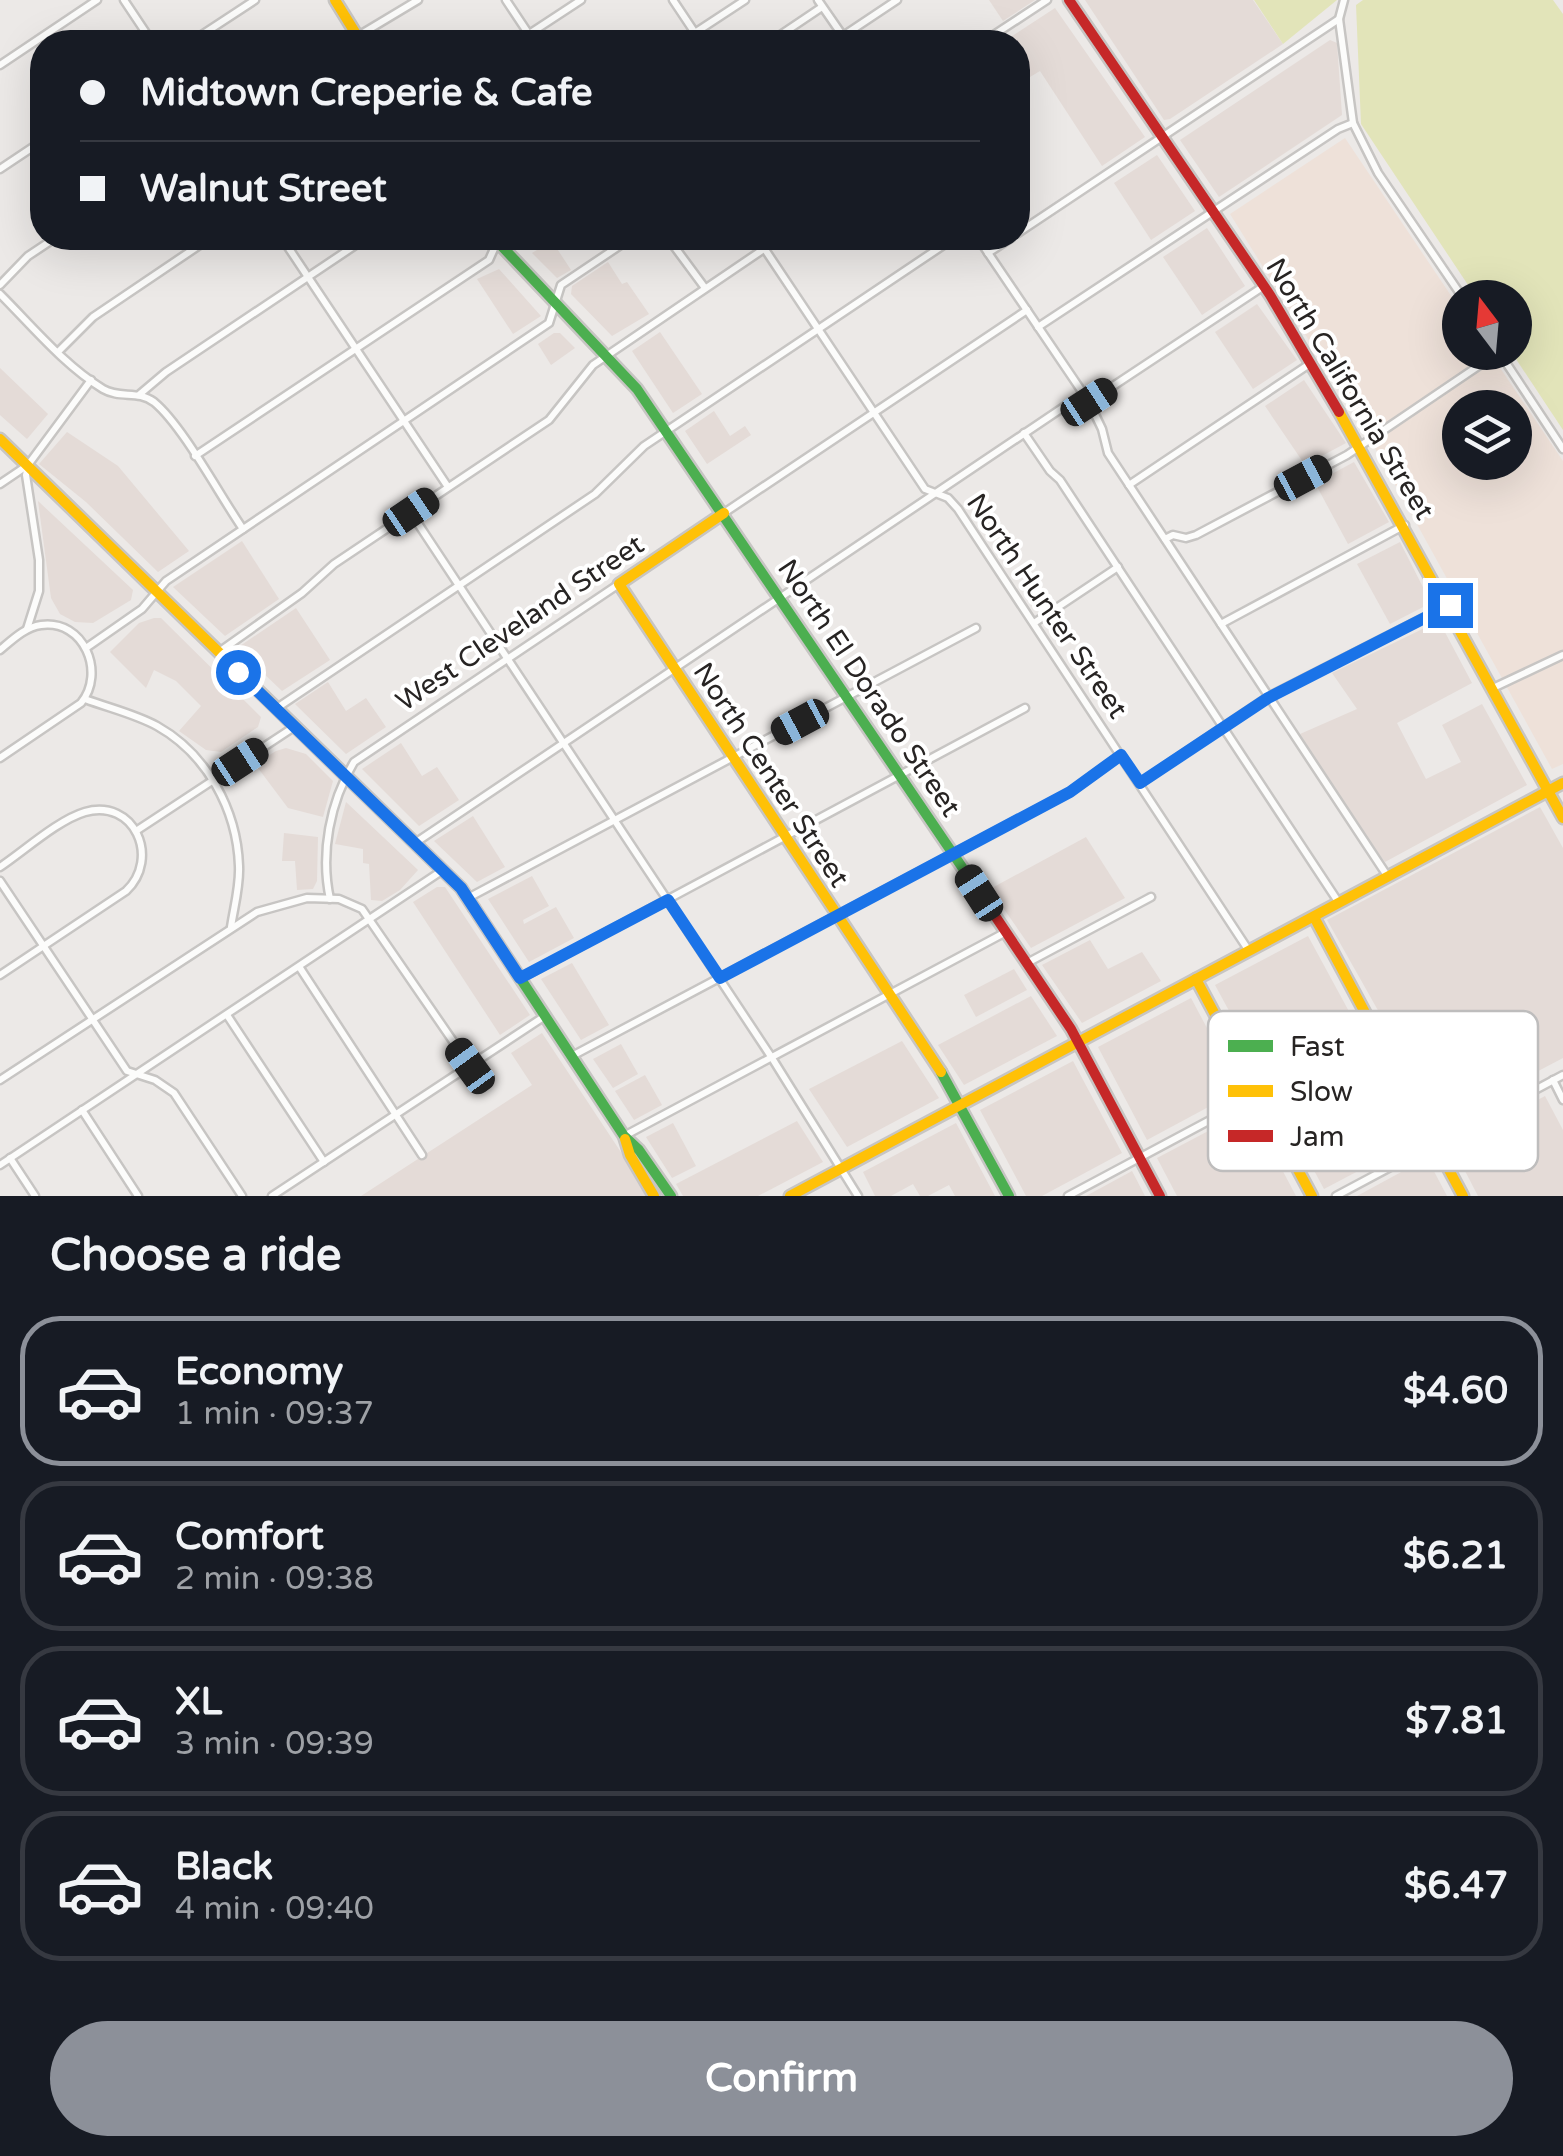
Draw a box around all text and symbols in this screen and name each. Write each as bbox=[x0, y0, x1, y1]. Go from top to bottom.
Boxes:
text: Midtown Creperie & Cafe bbox=[140, 70, 592, 116]
text: Walnut Street bbox=[140, 166, 387, 212]
street label: North California Street bbox=[1259, 252, 1442, 526]
north arrow bbox=[1442, 280, 1532, 370]
map controls bbox=[1442, 280, 1532, 480]
car bbox=[1056, 373, 1122, 431]
button: layers bbox=[1442, 390, 1532, 480]
car bbox=[1269, 451, 1337, 505]
car bbox=[378, 483, 444, 541]
street label: North Hunter Street bbox=[959, 487, 1135, 725]
street label: West Cleveland Street bbox=[390, 527, 651, 719]
street label: North El Dorado Street bbox=[770, 553, 968, 823]
route end bbox=[1428, 583, 1473, 628]
route start bbox=[216, 650, 261, 695]
street label: North Center Street bbox=[686, 656, 856, 894]
car bbox=[766, 695, 834, 749]
car bbox=[207, 733, 273, 791]
car bbox=[950, 860, 1008, 926]
legend bbox=[1208, 1011, 1538, 1171]
text: Fast bbox=[1290, 1030, 1345, 1064]
car bbox=[440, 1033, 500, 1099]
text: Slow bbox=[1290, 1075, 1353, 1109]
text: Jam bbox=[1290, 1120, 1345, 1154]
text: Choose a ride bbox=[50, 1229, 341, 1283]
icon: car bbox=[55, 1346, 145, 1436]
text: Economy bbox=[175, 1349, 343, 1395]
text: $4.60 bbox=[1403, 1368, 1508, 1414]
text: 1 min · 09:37 bbox=[175, 1395, 374, 1433]
icon: car bbox=[55, 1511, 145, 1601]
text: Comfort bbox=[175, 1514, 324, 1560]
text: $6.21 bbox=[1403, 1533, 1508, 1579]
text: 2 min · 09:38 bbox=[175, 1560, 374, 1598]
icon: car bbox=[55, 1676, 145, 1766]
text: XL bbox=[175, 1679, 222, 1725]
text: $7.81 bbox=[1405, 1698, 1508, 1744]
text: 3 min · 09:39 bbox=[175, 1725, 374, 1763]
icon: car bbox=[55, 1841, 145, 1931]
text: Black bbox=[175, 1844, 273, 1890]
text: $6.47 bbox=[1404, 1863, 1508, 1909]
text: 4 min · 09:40 bbox=[175, 1890, 374, 1928]
button: Confirm bbox=[50, 2021, 1513, 2136]

